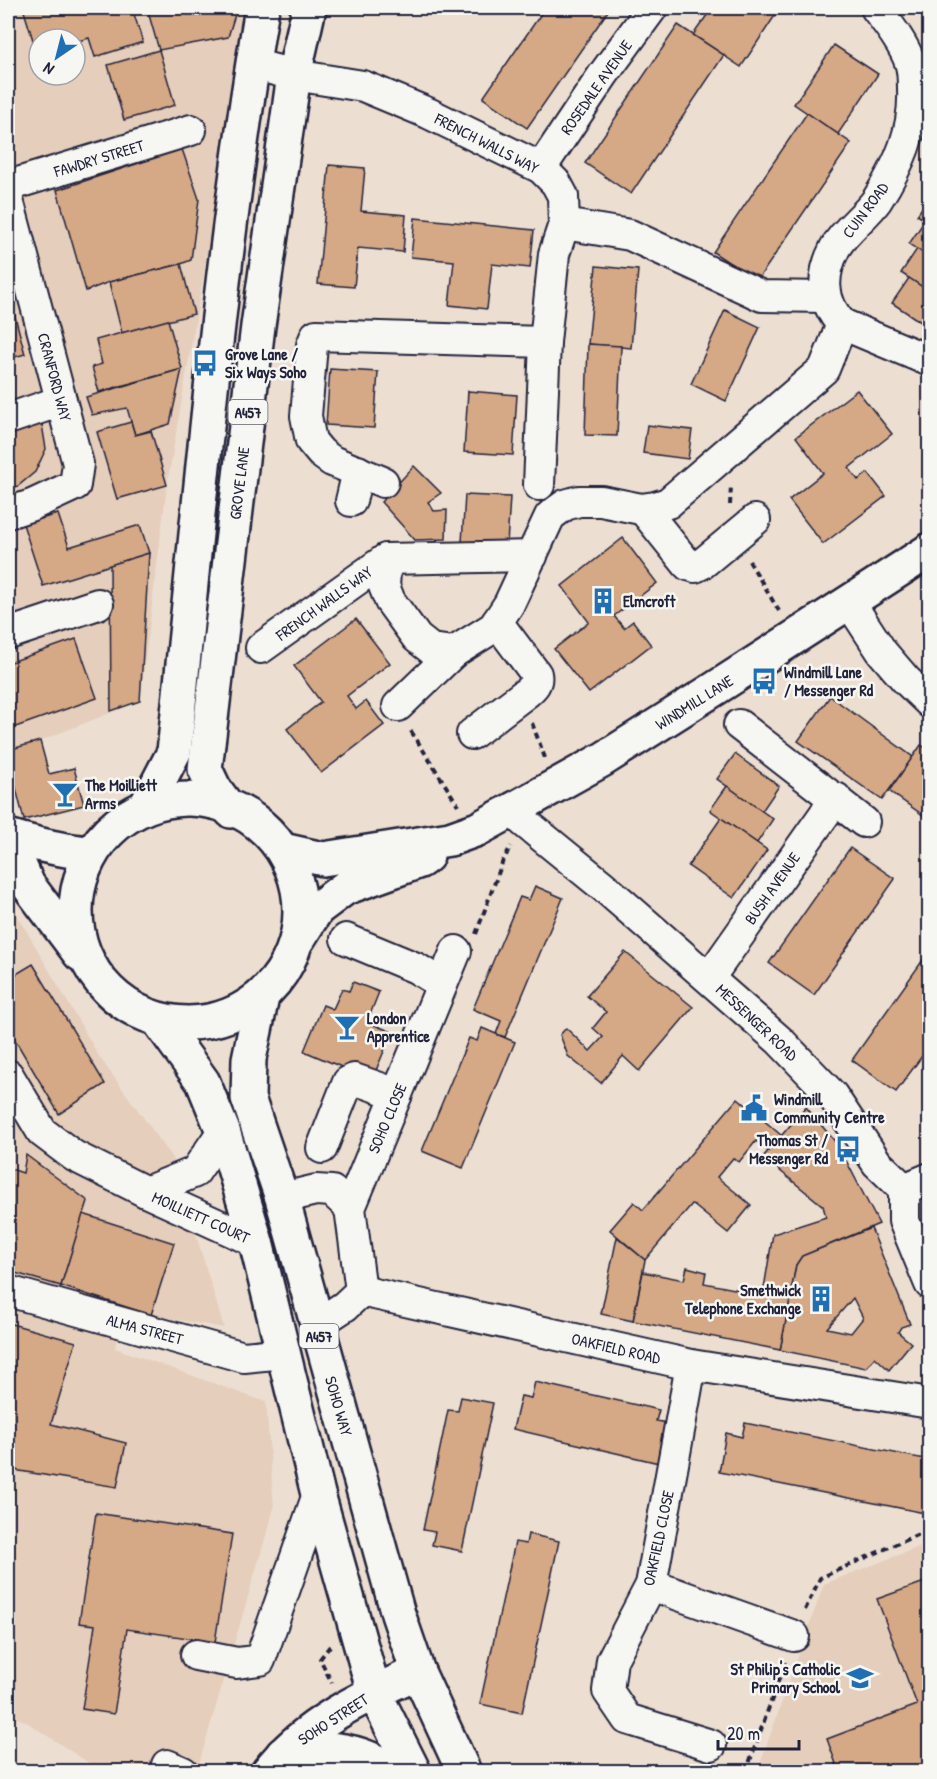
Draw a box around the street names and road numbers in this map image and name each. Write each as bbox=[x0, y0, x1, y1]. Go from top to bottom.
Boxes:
street label: ROSEDALE AVENUE bbox=[555, 35, 637, 139]
street label: FRENCH WALLS WAY bbox=[430, 107, 543, 179]
street label: FAWDRY STREET bbox=[50, 134, 147, 182]
street label: CUIN ROAD bbox=[837, 177, 894, 243]
street label: CRANFORD WAY bbox=[33, 330, 77, 424]
road number: A457 bbox=[228, 400, 268, 424]
street label: GROVE LANE bbox=[224, 445, 254, 521]
street label: FRENCH WALLS WAY bbox=[271, 561, 377, 646]
street label: WINDMILL LANE bbox=[651, 669, 737, 735]
street label: BUSH AVENUE bbox=[739, 847, 805, 929]
street label: MESSENGER ROAD bbox=[711, 978, 803, 1066]
street label: SOHO CLOSE bbox=[362, 1079, 412, 1157]
street label: MOILLIETT COURT bbox=[149, 1186, 254, 1249]
street label: ALMA STREET bbox=[104, 1308, 186, 1350]
road number: A457 bbox=[300, 1324, 338, 1348]
street label: OAKFIELD ROAD bbox=[569, 1327, 663, 1369]
street label: SOHO WAY bbox=[320, 1374, 358, 1438]
street label: OAKFIELD CLOSE bbox=[637, 1488, 679, 1588]
street label: SOHO STREET bbox=[293, 1688, 373, 1750]

